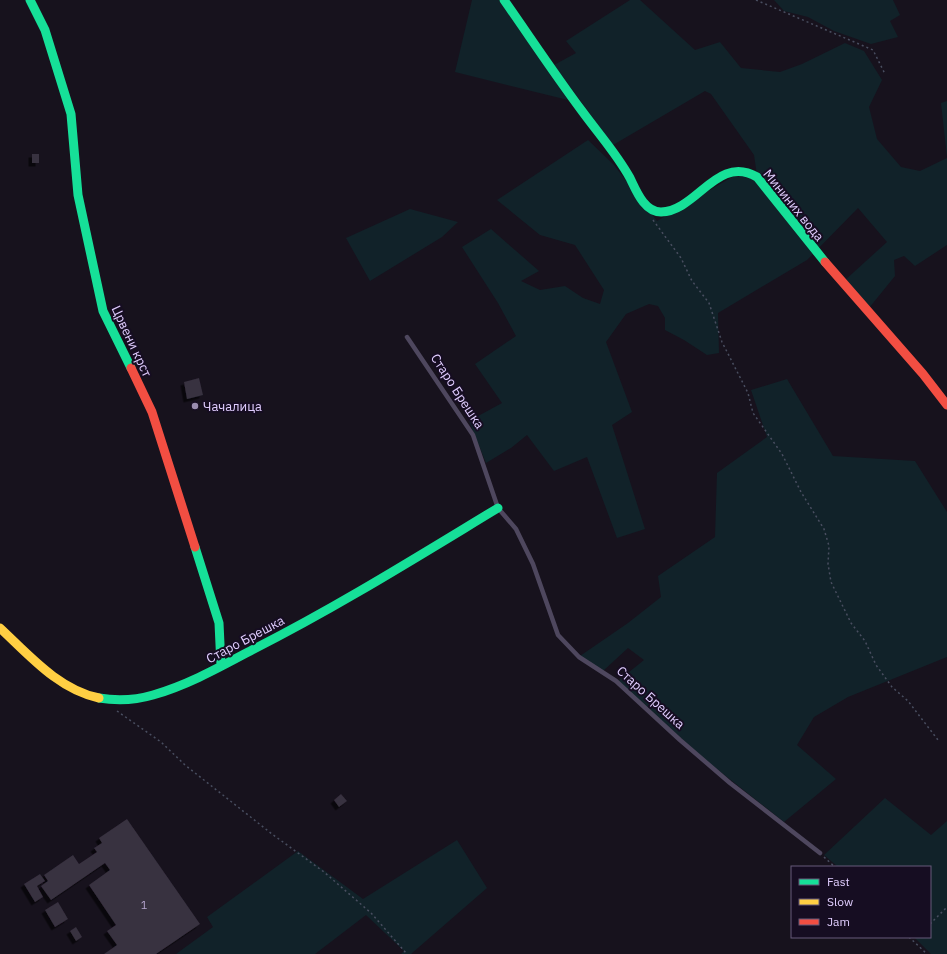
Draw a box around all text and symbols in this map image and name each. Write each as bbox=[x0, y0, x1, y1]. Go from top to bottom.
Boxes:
street label: Мининих вода bbox=[759, 166, 828, 245]
street label: Црвени крст bbox=[108, 303, 156, 380]
street label: Старо Брешка bbox=[427, 351, 488, 432]
place label: Чачалица bbox=[203, 398, 262, 415]
marker: Чачалица bbox=[190, 401, 200, 411]
street label: Старо Брешка bbox=[203, 612, 287, 667]
street label: Старо Брешка bbox=[613, 662, 688, 733]
legend bbox=[791, 866, 931, 938]
text: Fast bbox=[827, 874, 850, 889]
text: Slow bbox=[827, 894, 853, 909]
house number: 1 bbox=[141, 898, 148, 912]
text: Jam bbox=[827, 914, 850, 929]

